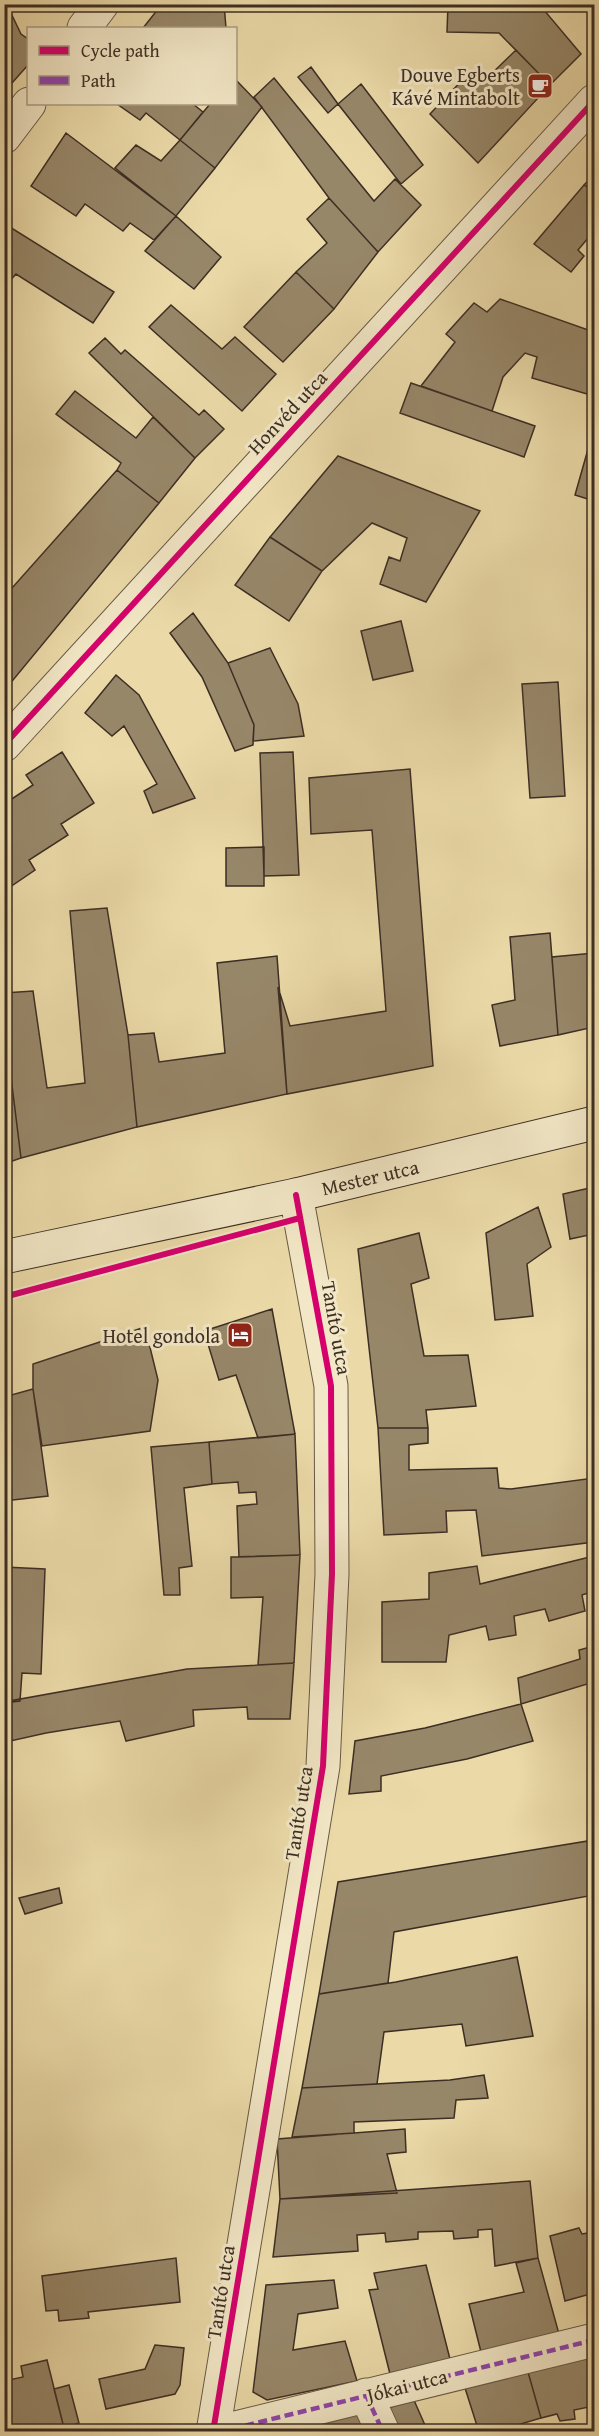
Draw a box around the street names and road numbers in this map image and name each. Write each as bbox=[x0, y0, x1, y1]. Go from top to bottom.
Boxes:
street label: Honvéd utca bbox=[240, 363, 334, 460]
street label: Mester utca bbox=[318, 1152, 422, 1202]
street label: Tanító utca bbox=[315, 1279, 360, 1378]
street label: Tanító utca bbox=[276, 1763, 320, 1862]
street label: Tanító utca bbox=[198, 2242, 242, 2341]
street label: Jókai utca bbox=[361, 2361, 451, 2410]

